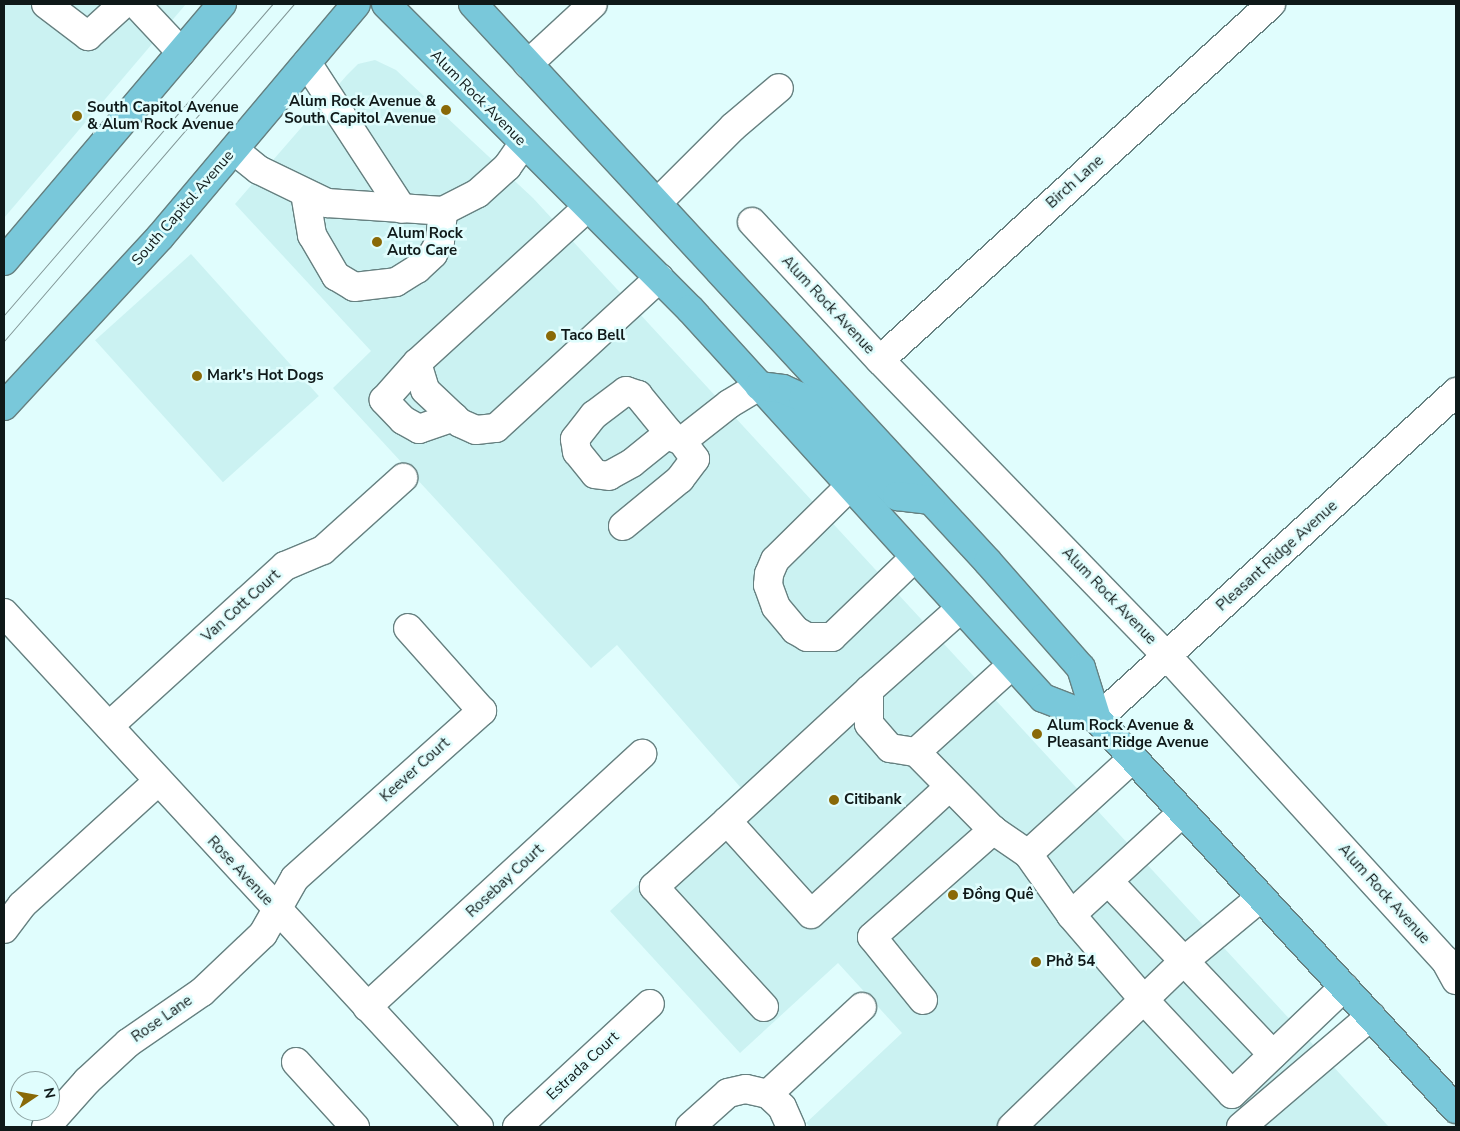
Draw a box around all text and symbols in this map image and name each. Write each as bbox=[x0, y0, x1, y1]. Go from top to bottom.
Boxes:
street label: Alum Rock Avenue bbox=[426, 46, 530, 150]
place label: Alum Rock Avenue & South Capitol Avenue bbox=[284, 92, 436, 127]
place label: South Capitol Avenue & Alum Rock Avenue bbox=[87, 98, 239, 133]
marker: Alum Rock Avenue & South Capitol Avenue bbox=[440, 104, 452, 116]
marker: South Capitol Avenue & Alum Rock Avenue bbox=[71, 110, 83, 122]
street label: South Capitol Avenue bbox=[128, 147, 238, 269]
street label: Birch Lane bbox=[1043, 152, 1107, 212]
place label: Alum Rock Auto Care bbox=[387, 224, 463, 259]
marker: Alum Rock Auto Care bbox=[371, 236, 383, 248]
street label: Alum Rock Avenue bbox=[778, 252, 878, 358]
place label: Taco Bell bbox=[561, 327, 625, 345]
marker: Taco Bell bbox=[545, 330, 557, 342]
place label: Mark's Hot Dogs bbox=[207, 367, 324, 385]
marker: Mark's Hot Dogs bbox=[191, 370, 203, 382]
street label: Pleasant Ridge Avenue bbox=[1213, 497, 1341, 615]
street label: Alum Rock Avenue bbox=[1058, 544, 1160, 648]
street label: Van Cott Court bbox=[198, 566, 284, 646]
place label: Alum Rock Avenue & Pleasant Ridge Avenue bbox=[1047, 716, 1209, 751]
marker: Alum Rock Avenue & Pleasant Ridge Avenue bbox=[1031, 728, 1043, 740]
street label: Keever Court bbox=[377, 734, 453, 806]
place label: Citibank bbox=[844, 791, 902, 809]
marker: Citibank bbox=[828, 794, 840, 806]
street label: Rose Avenue bbox=[203, 833, 277, 909]
street label: Alum Rock Avenue bbox=[1334, 840, 1434, 948]
street label: Rosebay Court bbox=[463, 841, 547, 921]
place label: Đồng Quê bbox=[963, 886, 1034, 904]
marker: Đồng Quê bbox=[947, 889, 959, 901]
place label: Phở 54 bbox=[1046, 953, 1095, 971]
marker: Phở 54 bbox=[1030, 956, 1042, 968]
street label: Rose Lane bbox=[128, 992, 196, 1046]
street label: Estrada Court bbox=[543, 1028, 623, 1104]
north arrow bbox=[10, 1071, 60, 1121]
text: N bbox=[39, 1086, 60, 1100]

